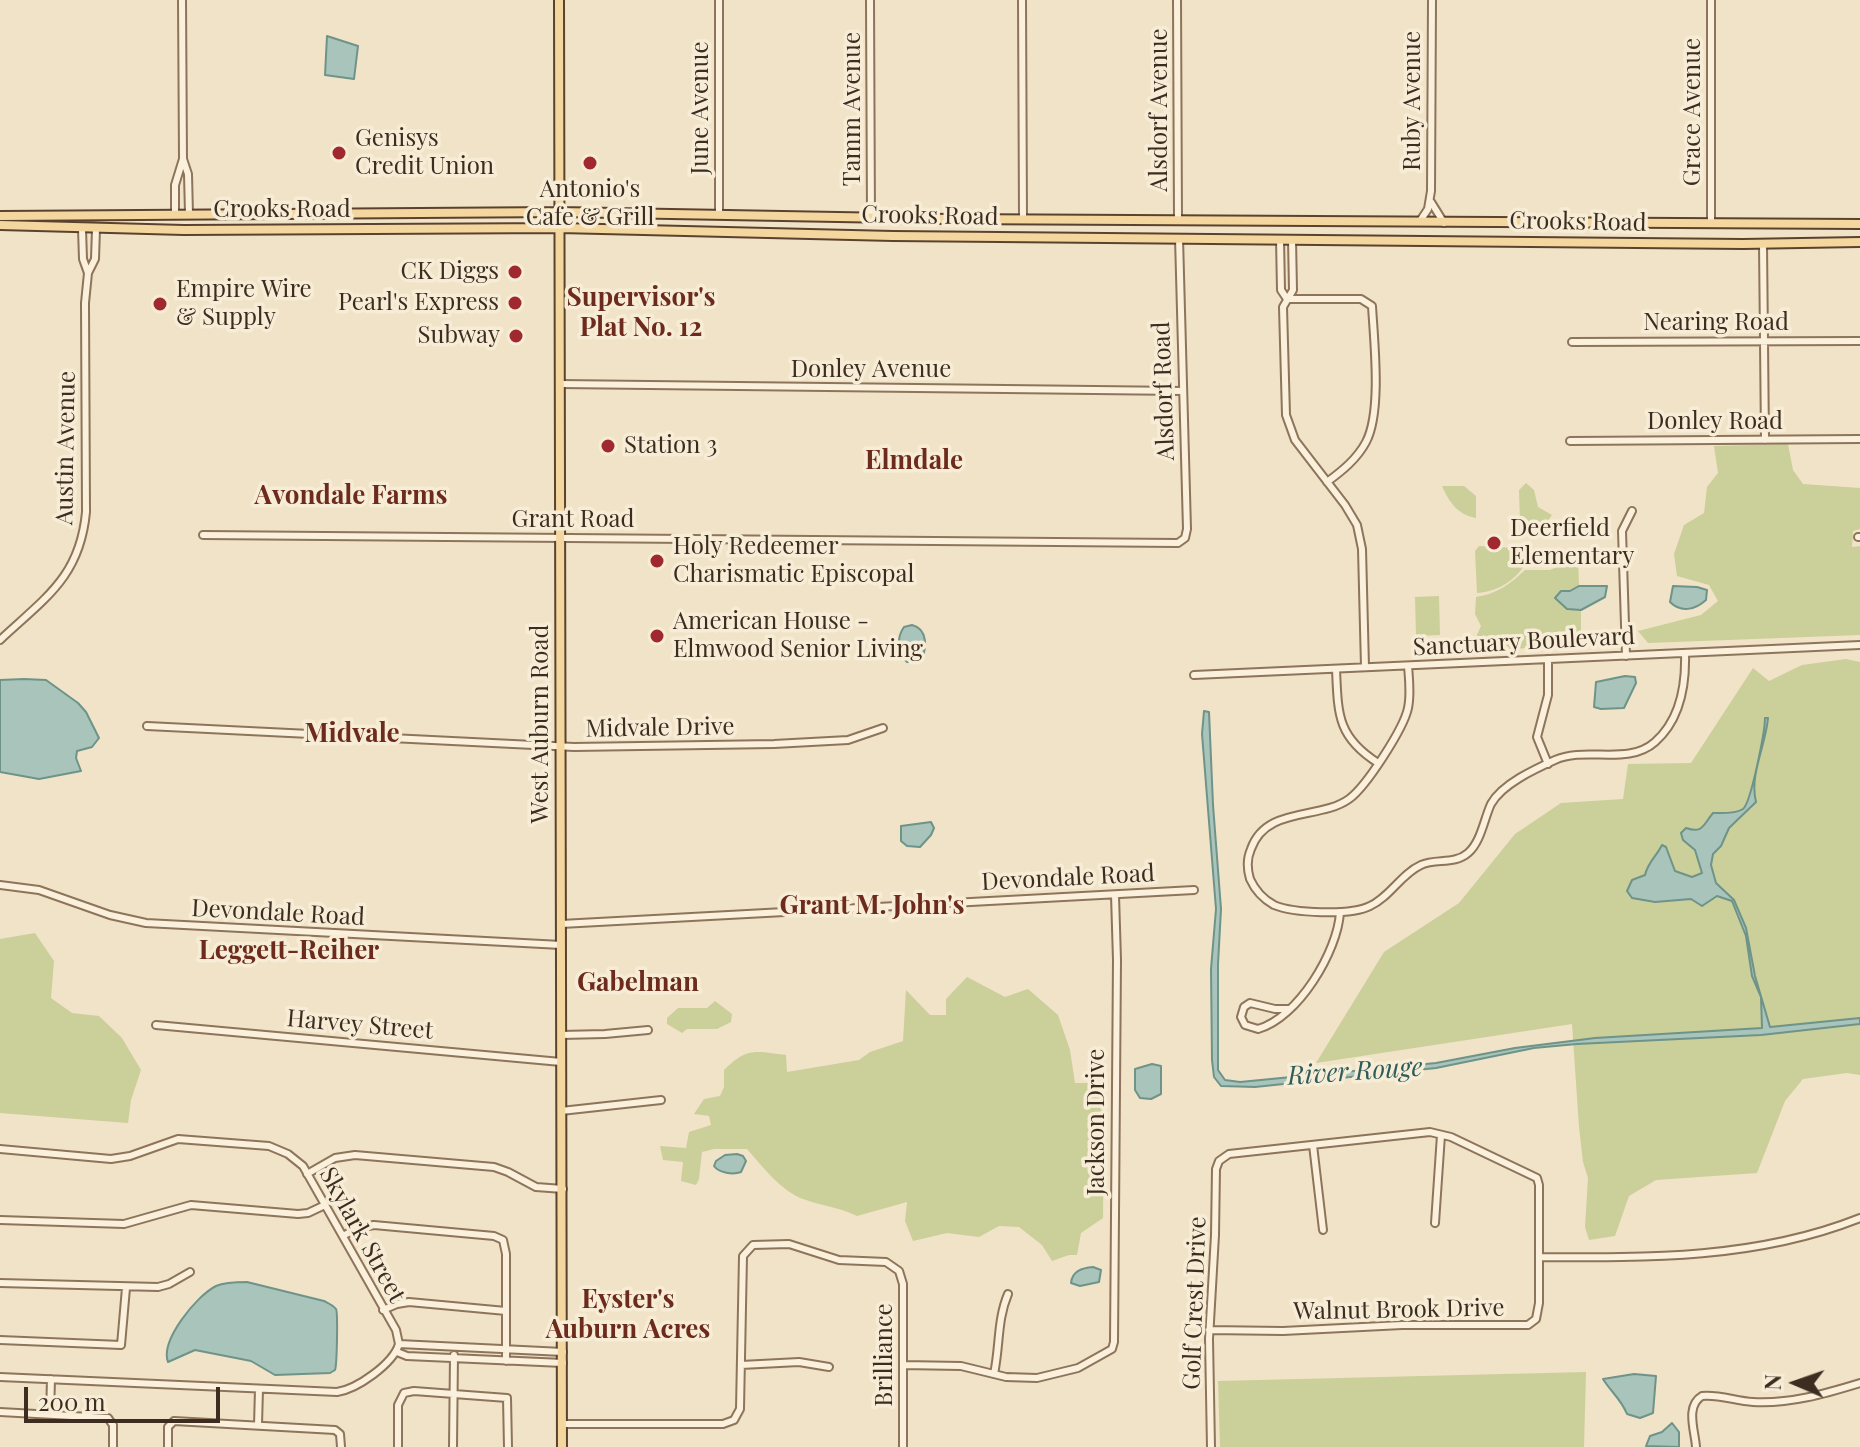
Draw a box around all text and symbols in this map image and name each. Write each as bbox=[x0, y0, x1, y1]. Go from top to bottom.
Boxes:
street label: Alsdorf Avenue bbox=[1146, 28, 1174, 192]
street label: Ruby Avenue bbox=[1399, 31, 1427, 171]
street label: Tamm Avenue bbox=[839, 32, 867, 186]
street label: Grace Avenue bbox=[1679, 38, 1707, 186]
street label: June Avenue bbox=[687, 41, 715, 175]
place label: Genisys Credit Union bbox=[355, 125, 494, 181]
marker: Genisys Credit Union bbox=[330, 144, 348, 162]
marker: Antonio's Cafe & Grill bbox=[581, 154, 599, 172]
place label: Antonio's Cafe & Grill bbox=[526, 176, 654, 232]
street label: Crooks Road bbox=[213, 196, 351, 224]
street label: Crooks Road bbox=[861, 200, 999, 232]
street label: Crooks Road bbox=[1509, 206, 1647, 238]
place label: CK Diggs bbox=[400, 258, 499, 286]
marker: CK Diggs bbox=[506, 263, 524, 281]
place label: Empire Wire & Supply bbox=[176, 276, 312, 332]
district label: Supervisor's Plat No. 12 bbox=[566, 282, 716, 344]
place label: Pearl's Express bbox=[338, 289, 499, 317]
marker: Pearl's Express bbox=[506, 294, 524, 312]
marker: Empire Wire & Supply bbox=[151, 295, 169, 313]
street label: Nearing Road bbox=[1643, 309, 1789, 337]
street label: Alsdorf Road bbox=[1147, 321, 1181, 461]
place label: Subway bbox=[418, 322, 500, 350]
marker: Subway bbox=[507, 327, 525, 345]
street label: Donley Avenue bbox=[791, 356, 951, 384]
street label: Austin Avenue bbox=[50, 371, 82, 525]
street label: Donley Road bbox=[1647, 408, 1783, 436]
place label: Station 3 bbox=[624, 432, 717, 460]
marker: Station 3 bbox=[599, 437, 617, 455]
district label: Elmdale bbox=[865, 445, 963, 477]
district label: Avondale Farms bbox=[255, 480, 447, 512]
street label: Grant Road bbox=[512, 506, 634, 534]
place label: Deerfield Elementary bbox=[1510, 515, 1634, 571]
place label: Holy Redeemer Charismatic Episcopal bbox=[673, 533, 914, 589]
marker: Deerfield Elementary bbox=[1485, 534, 1503, 552]
marker: Holy Redeemer Charismatic Episcopal bbox=[648, 552, 666, 570]
place label: American House - Elmwood Senior Living bbox=[673, 608, 923, 664]
street label: Sanctuary Boulevard bbox=[1412, 622, 1636, 662]
street label: West Auburn Road bbox=[527, 625, 555, 823]
marker: American House - Elmwood Senior Living bbox=[648, 627, 666, 645]
street label: Midvale Drive bbox=[585, 712, 735, 744]
district label: Midvale bbox=[304, 718, 400, 750]
street label: Devondale Road bbox=[981, 859, 1155, 897]
district label: Grant M. John's bbox=[780, 890, 964, 922]
street label: Devondale Road bbox=[191, 894, 365, 932]
district label: Leggett-Reiher bbox=[199, 935, 379, 967]
district label: Gabelman bbox=[577, 967, 699, 999]
street label: Harvey Street bbox=[286, 1004, 434, 1046]
street label: Jackson Drive bbox=[1083, 1048, 1111, 1196]
water label: River Rouge bbox=[1286, 1052, 1424, 1092]
street label: Skylark Street bbox=[313, 1162, 411, 1308]
street label: Golf Crest Drive bbox=[1178, 1216, 1212, 1390]
district label: Eyster's Auburn Acres bbox=[546, 1284, 710, 1346]
street label: Walnut Brook Drive bbox=[1293, 1294, 1505, 1326]
street label: Brilliance bbox=[871, 1303, 899, 1407]
north arrow bbox=[1756, 1343, 1836, 1423]
scale bar bbox=[28, 1371, 224, 1421]
text: N bbox=[1757, 1374, 1787, 1391]
text: 200 m bbox=[38, 1385, 106, 1417]

